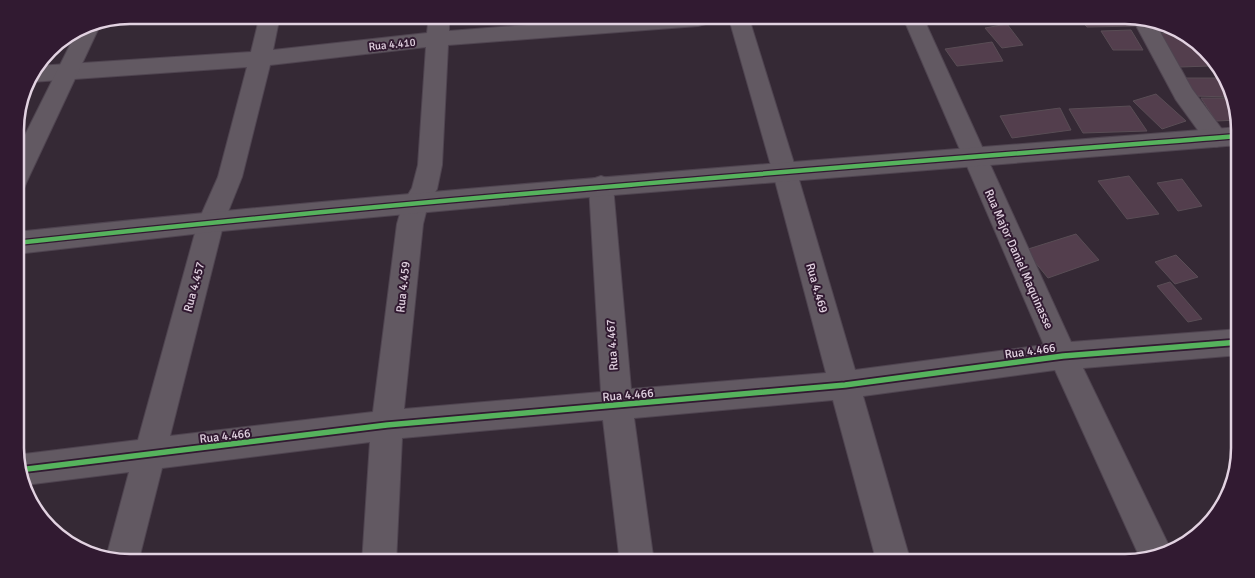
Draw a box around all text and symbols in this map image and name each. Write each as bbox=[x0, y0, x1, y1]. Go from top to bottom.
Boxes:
street label: Rua 4.410 bbox=[368, 36, 416, 53]
street label: Rua Major Daniel Maquinasse bbox=[981, 187, 1056, 331]
street label: Rua 4.457 bbox=[181, 260, 208, 314]
street label: Rua 4.459 bbox=[393, 261, 414, 313]
street label: Rua 4.469 bbox=[802, 261, 831, 315]
street label: Rua 4.467 bbox=[603, 319, 622, 371]
street label: Rua 4.466 bbox=[1004, 340, 1057, 362]
street label: Rua 4.466 bbox=[602, 386, 654, 405]
street label: Rua 4.466 bbox=[199, 426, 251, 447]

